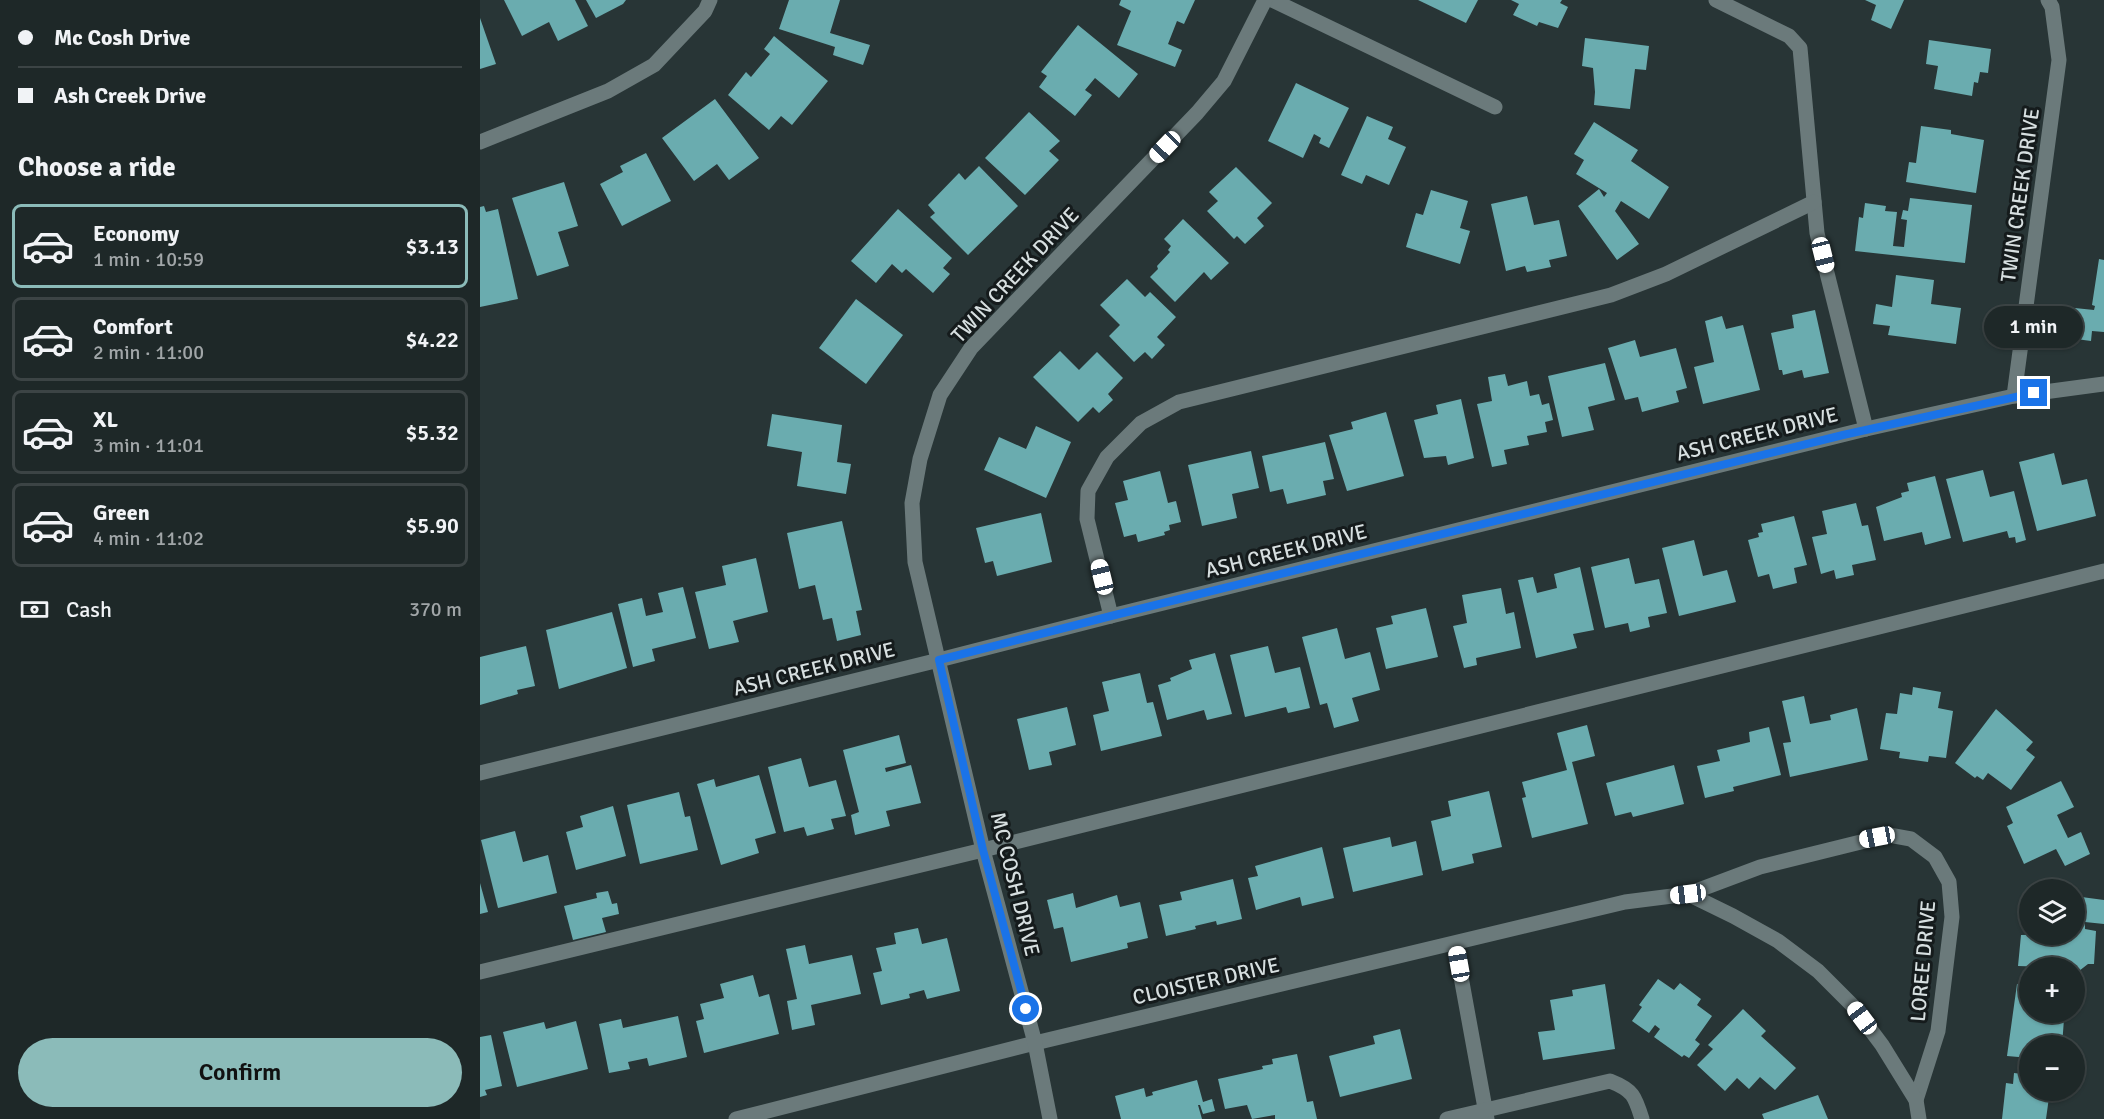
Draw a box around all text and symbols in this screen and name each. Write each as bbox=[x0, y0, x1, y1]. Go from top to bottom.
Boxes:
text: Mc Cosh Drive bbox=[54, 24, 190, 51]
text: Ash Creek Drive bbox=[54, 82, 206, 109]
street label: TWIN CREEK DRIVE bbox=[1995, 106, 2045, 284]
car bbox=[1146, 128, 1184, 166]
text: Choose a ride bbox=[18, 151, 176, 184]
street label: TWIN CREEK DRIVE bbox=[946, 202, 1084, 348]
icon: car bbox=[21, 219, 75, 273]
text: Economy bbox=[93, 220, 179, 247]
text: $3.13 bbox=[405, 233, 459, 260]
car bbox=[1810, 235, 1836, 275]
text: 1 min · 10:59 bbox=[93, 247, 204, 272]
callout: 1 min bbox=[1984, 306, 2084, 348]
icon: car bbox=[21, 312, 75, 366]
text: Comfort bbox=[93, 313, 173, 340]
text: 1 min bbox=[2010, 314, 2057, 339]
text: $4.22 bbox=[405, 326, 459, 353]
text: 2 min · 11:00 bbox=[93, 340, 204, 365]
route end bbox=[2020, 379, 2047, 406]
street label: ASH CREEK DRIVE bbox=[1673, 401, 1841, 467]
icon: car bbox=[21, 405, 75, 459]
text: XL bbox=[93, 406, 118, 433]
text: $5.32 bbox=[405, 419, 459, 446]
text: 3 min · 11:01 bbox=[93, 433, 204, 458]
icon: car bbox=[21, 498, 75, 552]
text: Green bbox=[93, 499, 150, 526]
text: $5.90 bbox=[405, 512, 459, 539]
street label: ASH CREEK DRIVE bbox=[1202, 518, 1370, 584]
text: 4 min · 11:02 bbox=[93, 526, 204, 551]
car bbox=[1089, 557, 1115, 597]
icon: cash bbox=[18, 593, 51, 626]
text: Cash bbox=[66, 596, 112, 623]
text: 370 m bbox=[409, 597, 462, 622]
street label: ASH CREEK DRIVE bbox=[730, 636, 898, 702]
street label: MC COSH DRIVE bbox=[985, 809, 1045, 959]
car bbox=[1858, 825, 1896, 849]
map controls bbox=[2019, 879, 2085, 1101]
button: layers bbox=[2019, 879, 2085, 945]
car bbox=[1669, 883, 1707, 905]
street label: LOREE DRIVE bbox=[1905, 899, 1941, 1023]
car bbox=[1447, 945, 1471, 983]
street label: CLOISTER DRIVE bbox=[1130, 951, 1282, 1011]
button: + bbox=[2019, 957, 2085, 1023]
route start bbox=[1012, 995, 1039, 1022]
car bbox=[1844, 998, 1880, 1038]
button: − bbox=[2019, 1035, 2085, 1101]
button: Confirm bbox=[18, 1038, 462, 1107]

